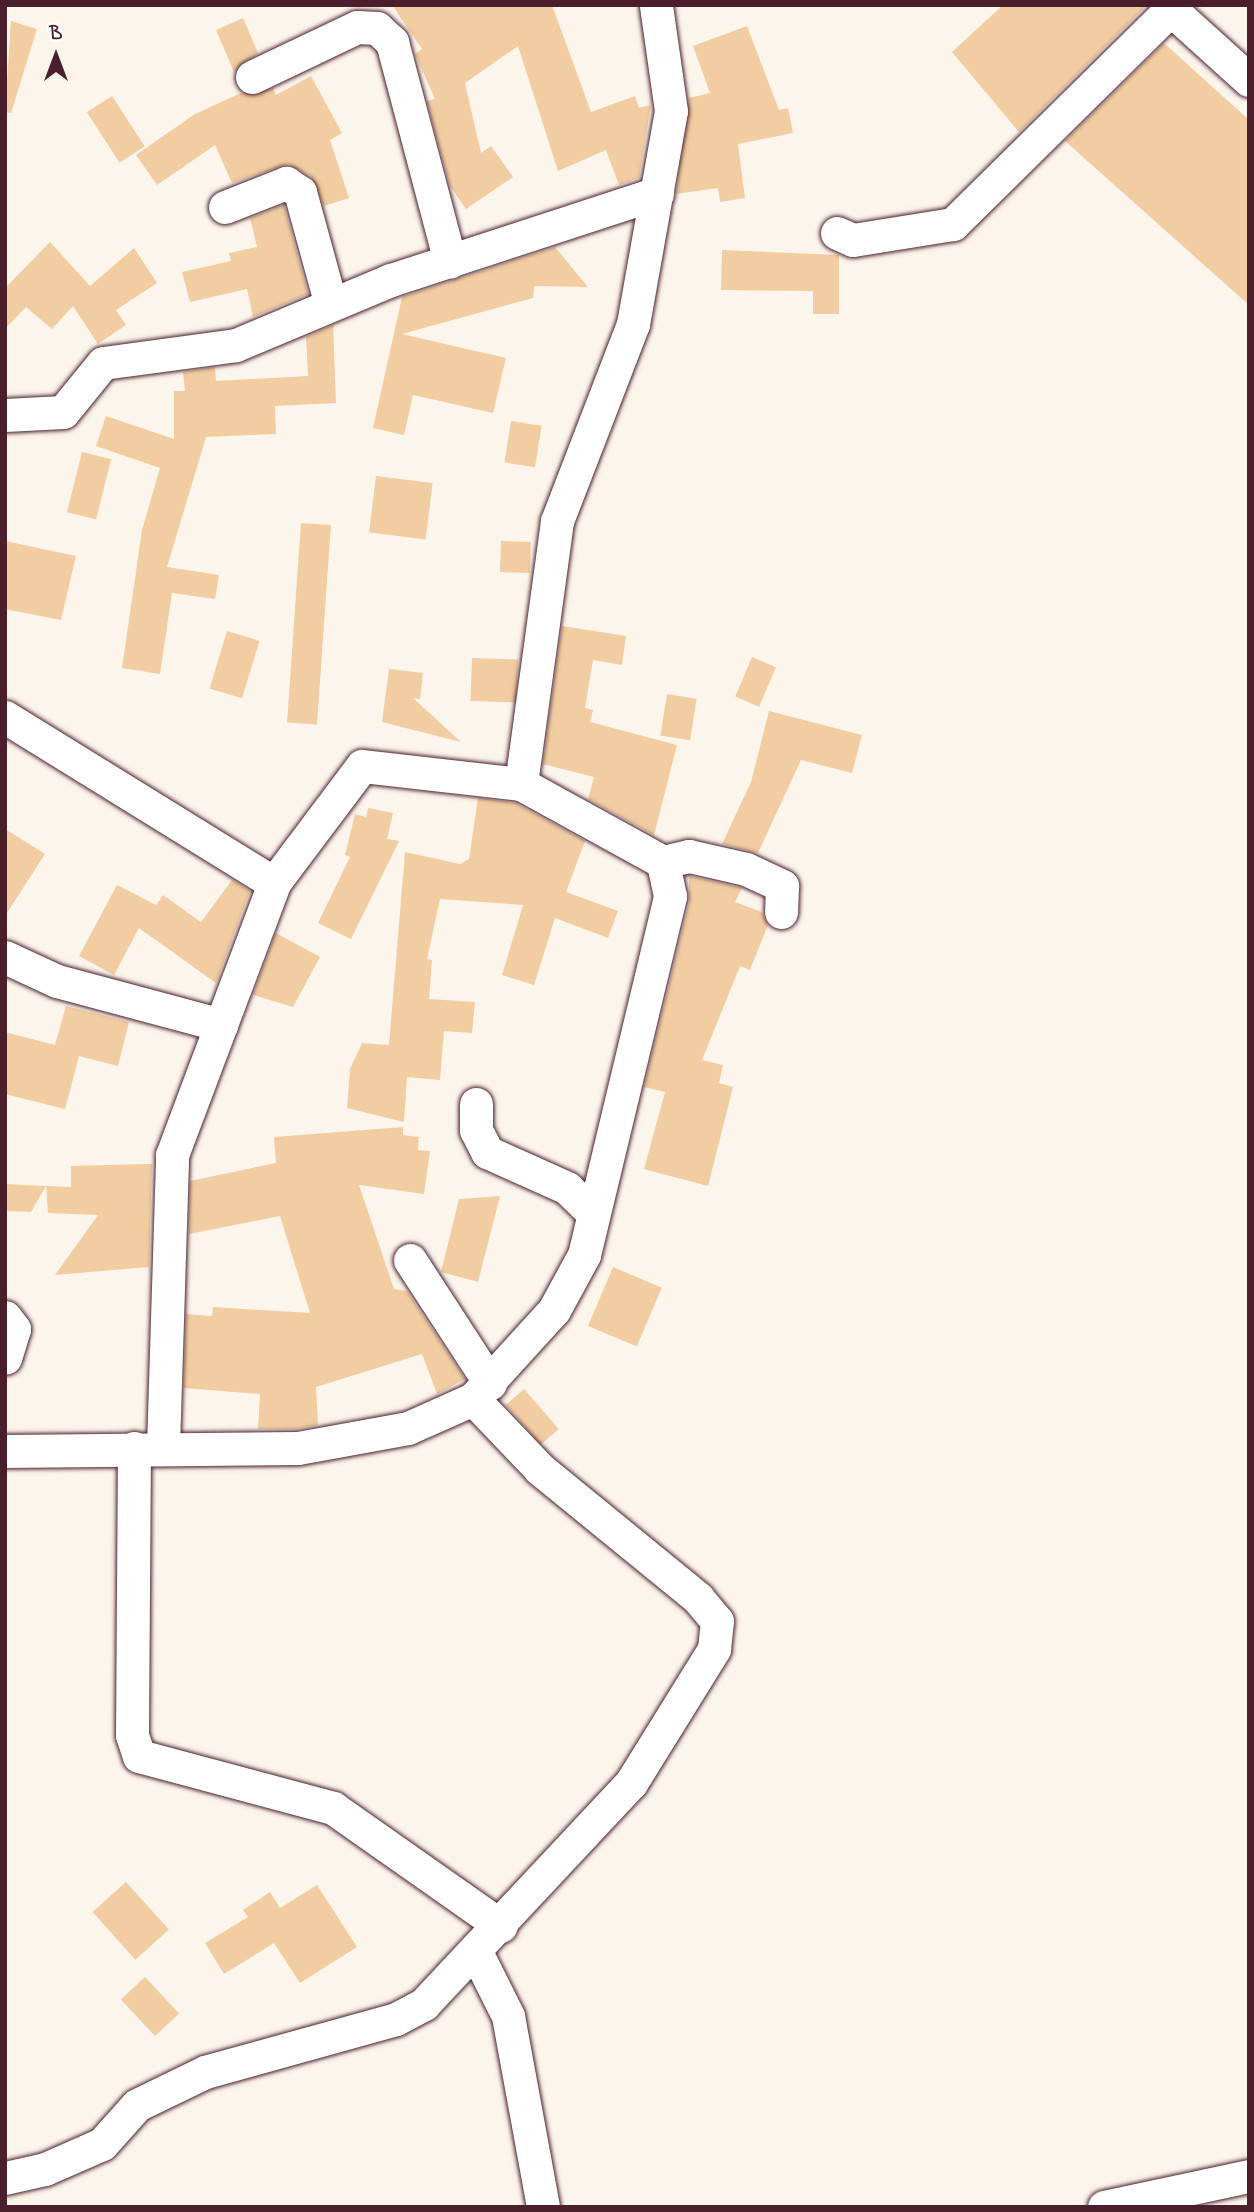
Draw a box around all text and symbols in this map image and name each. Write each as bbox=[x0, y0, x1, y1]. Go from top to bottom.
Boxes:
north arrow bbox=[21, 21, 91, 91]
text: B bbox=[50, 21, 62, 48]

